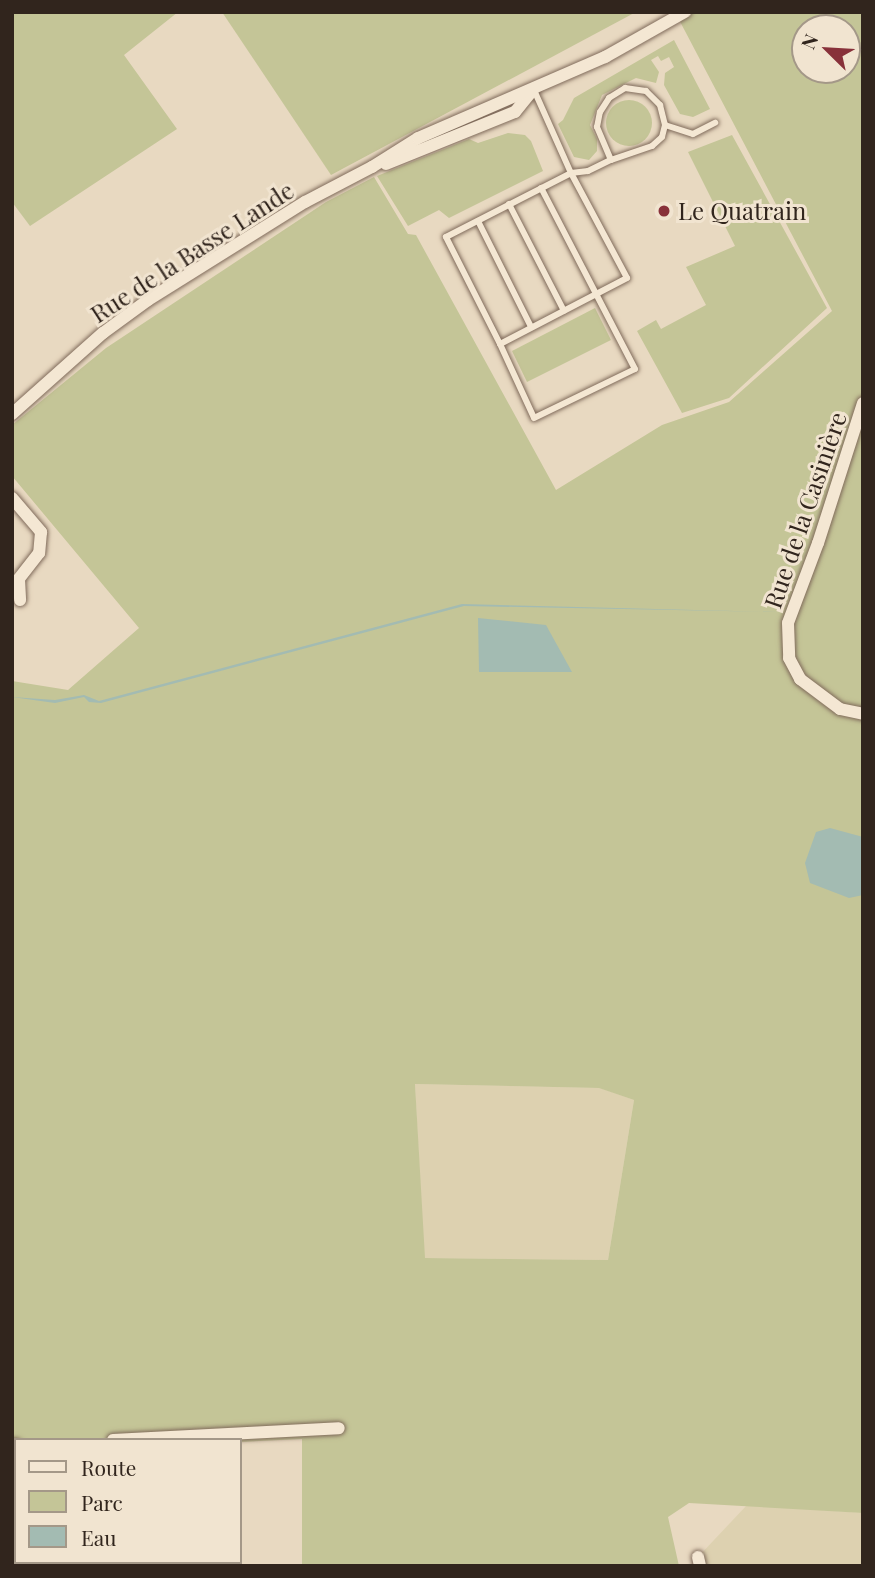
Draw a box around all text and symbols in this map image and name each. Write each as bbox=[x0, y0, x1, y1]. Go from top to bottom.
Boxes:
north arrow bbox=[791, 14, 861, 84]
text: N bbox=[794, 30, 823, 53]
street label: Rue de la Basse Lande bbox=[85, 175, 299, 329]
place label: Le Quatrain bbox=[678, 197, 806, 225]
marker: Le Quatrain bbox=[656, 203, 672, 219]
street label: Rue de la Casinière bbox=[758, 408, 852, 612]
legend bbox=[14, 1438, 242, 1564]
text: Route bbox=[81, 1453, 136, 1481]
text: Parc bbox=[81, 1488, 123, 1516]
text: Eau bbox=[81, 1523, 116, 1551]

